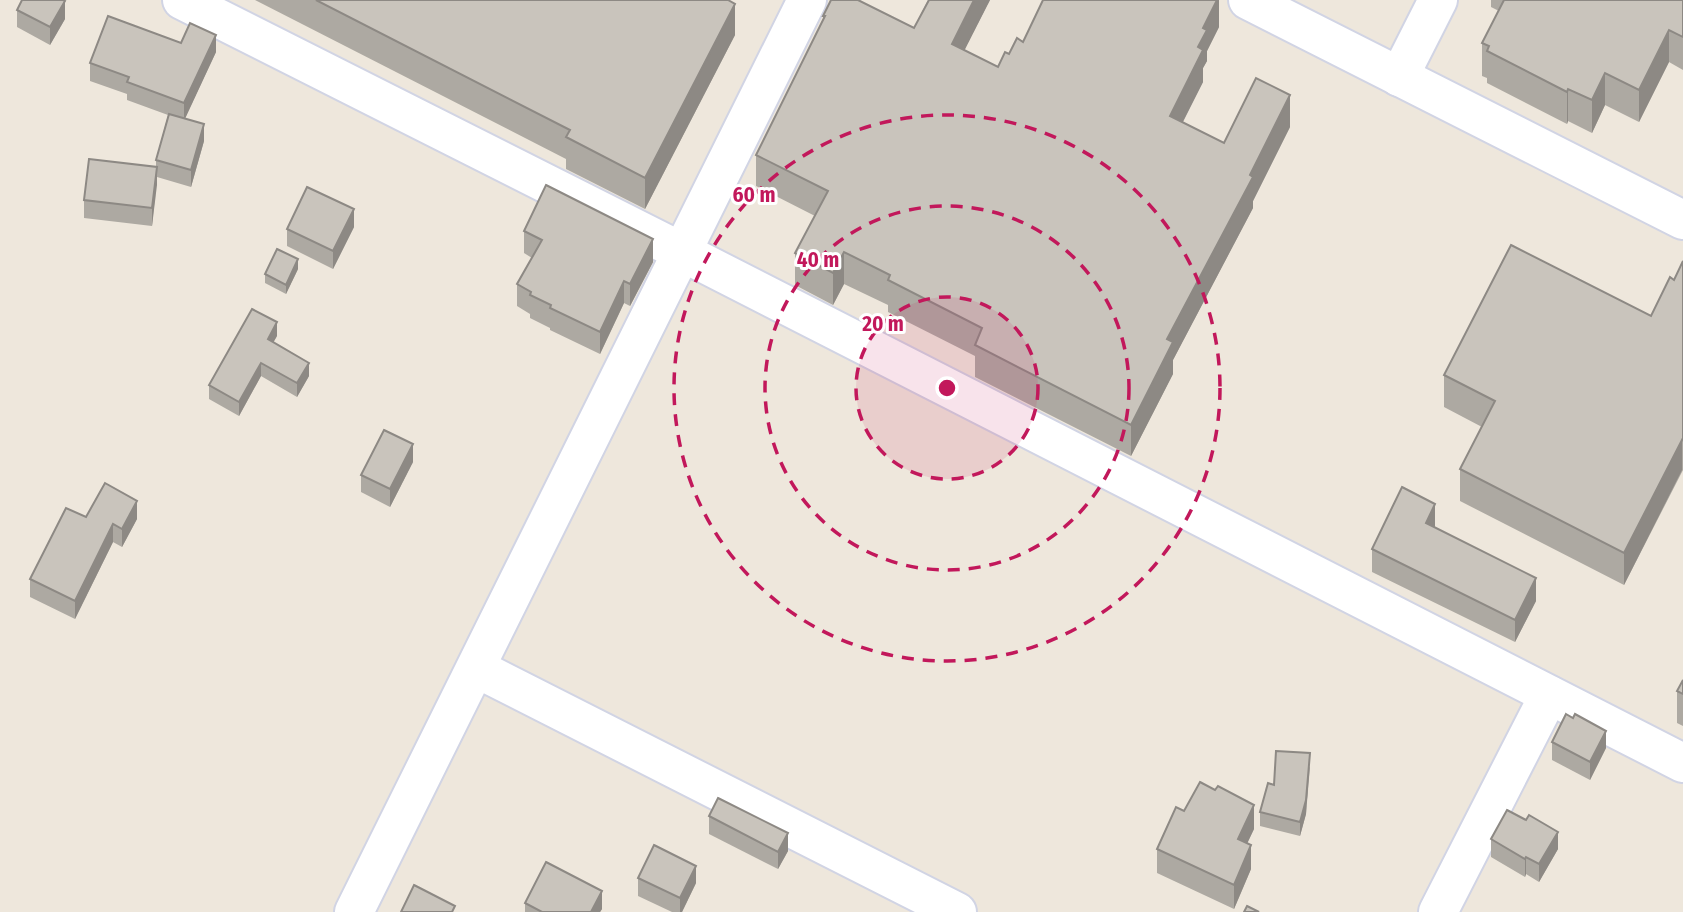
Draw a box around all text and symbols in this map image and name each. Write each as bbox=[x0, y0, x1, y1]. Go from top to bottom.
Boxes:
text: 60 m bbox=[733, 182, 775, 208]
text: 40 m bbox=[797, 247, 839, 273]
text: 20 m bbox=[861, 311, 904, 337]
centre of rings bbox=[935, 376, 959, 400]

